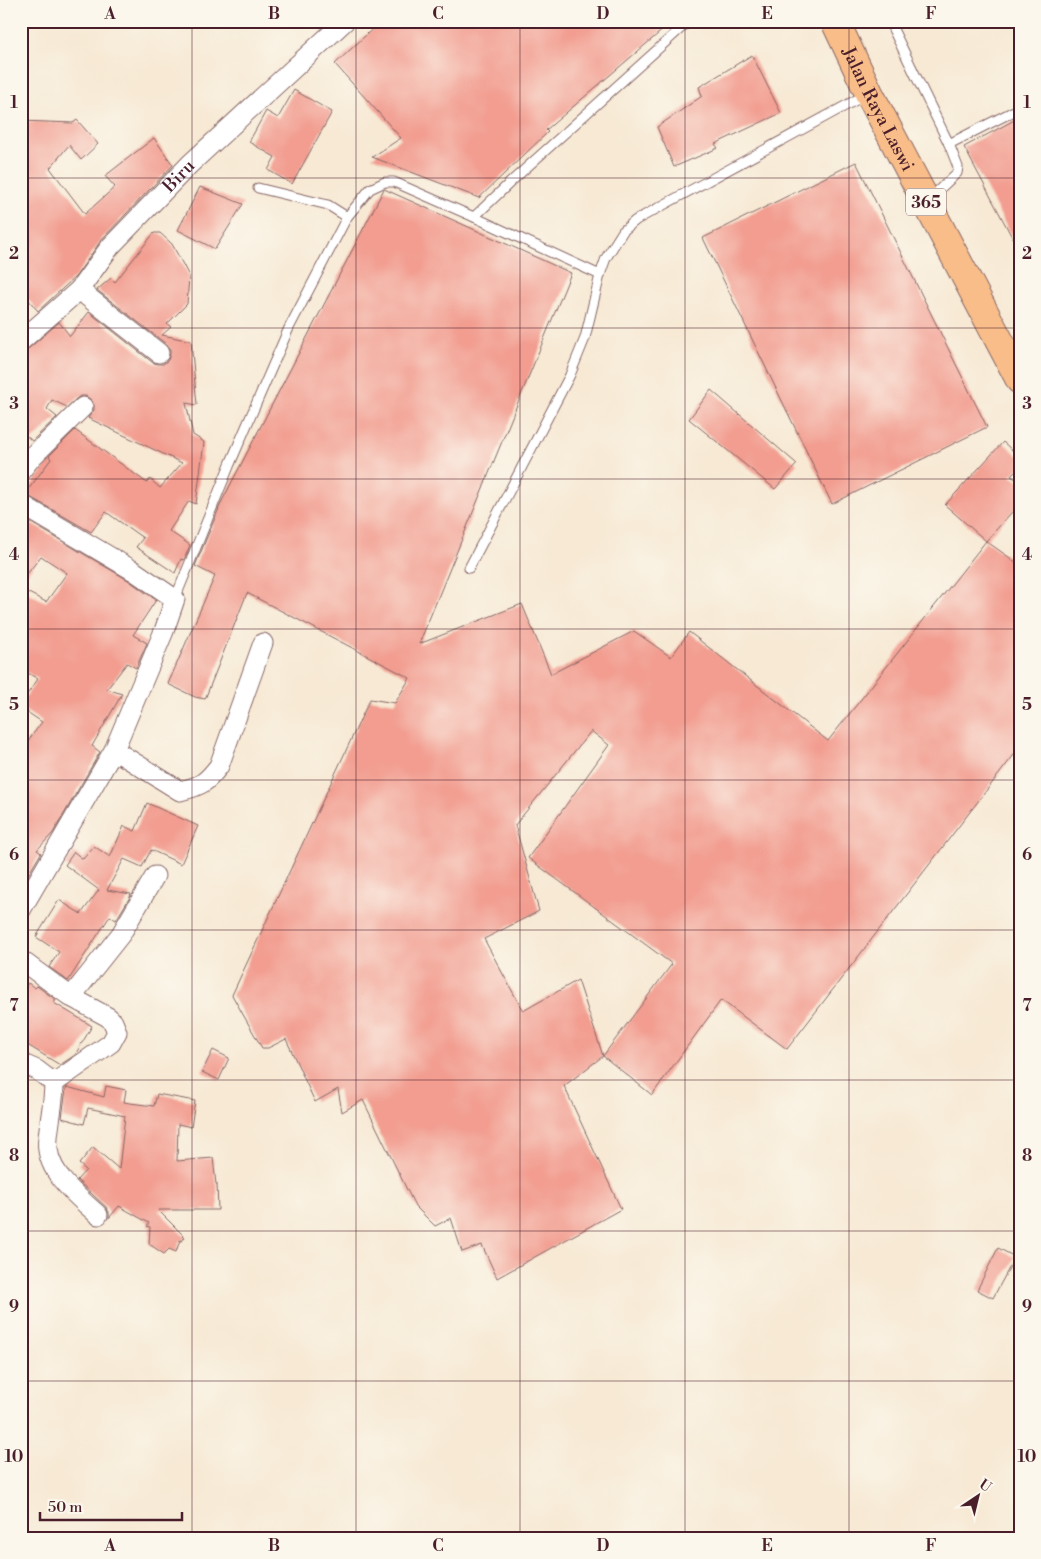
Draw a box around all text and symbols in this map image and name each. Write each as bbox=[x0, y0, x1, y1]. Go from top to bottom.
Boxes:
text: A bbox=[103, 4, 116, 24]
text: B bbox=[268, 4, 280, 24]
text: C bbox=[432, 4, 444, 24]
text: D bbox=[597, 4, 610, 24]
text: E bbox=[761, 4, 773, 24]
text: F bbox=[925, 4, 937, 24]
street label: Jalan Raya Laswi bbox=[836, 42, 919, 175]
text: 1 bbox=[10, 93, 18, 113]
text: 1 bbox=[1023, 93, 1031, 113]
street label: Biru bbox=[157, 154, 201, 198]
road number: 365 bbox=[906, 188, 946, 216]
text: 2 bbox=[9, 244, 19, 264]
text: 2 bbox=[1022, 244, 1032, 264]
text: 3 bbox=[9, 394, 19, 414]
text: 3 bbox=[1022, 394, 1032, 414]
text: 4 bbox=[9, 545, 20, 565]
text: 4 bbox=[1022, 545, 1033, 565]
text: 5 bbox=[9, 695, 19, 715]
text: 5 bbox=[1022, 695, 1032, 715]
text: 6 bbox=[9, 845, 19, 865]
text: 6 bbox=[1022, 845, 1032, 865]
text: 7 bbox=[9, 996, 19, 1016]
text: 7 bbox=[1022, 996, 1032, 1016]
text: 8 bbox=[9, 1146, 19, 1166]
text: 8 bbox=[1022, 1146, 1032, 1166]
text: 9 bbox=[9, 1297, 19, 1317]
text: 9 bbox=[1022, 1297, 1032, 1317]
text: 10 bbox=[5, 1447, 23, 1467]
text: 10 bbox=[1018, 1447, 1036, 1467]
north arrow bbox=[954, 1472, 1004, 1522]
text: U bbox=[975, 1476, 995, 1497]
scale bar bbox=[40, 1489, 182, 1521]
text: 50 m bbox=[48, 1498, 82, 1517]
text: A bbox=[103, 1536, 116, 1556]
text: B bbox=[268, 1536, 280, 1556]
text: C bbox=[432, 1536, 444, 1556]
text: D bbox=[597, 1536, 610, 1556]
text: E bbox=[761, 1536, 773, 1556]
text: F bbox=[925, 1536, 937, 1556]

